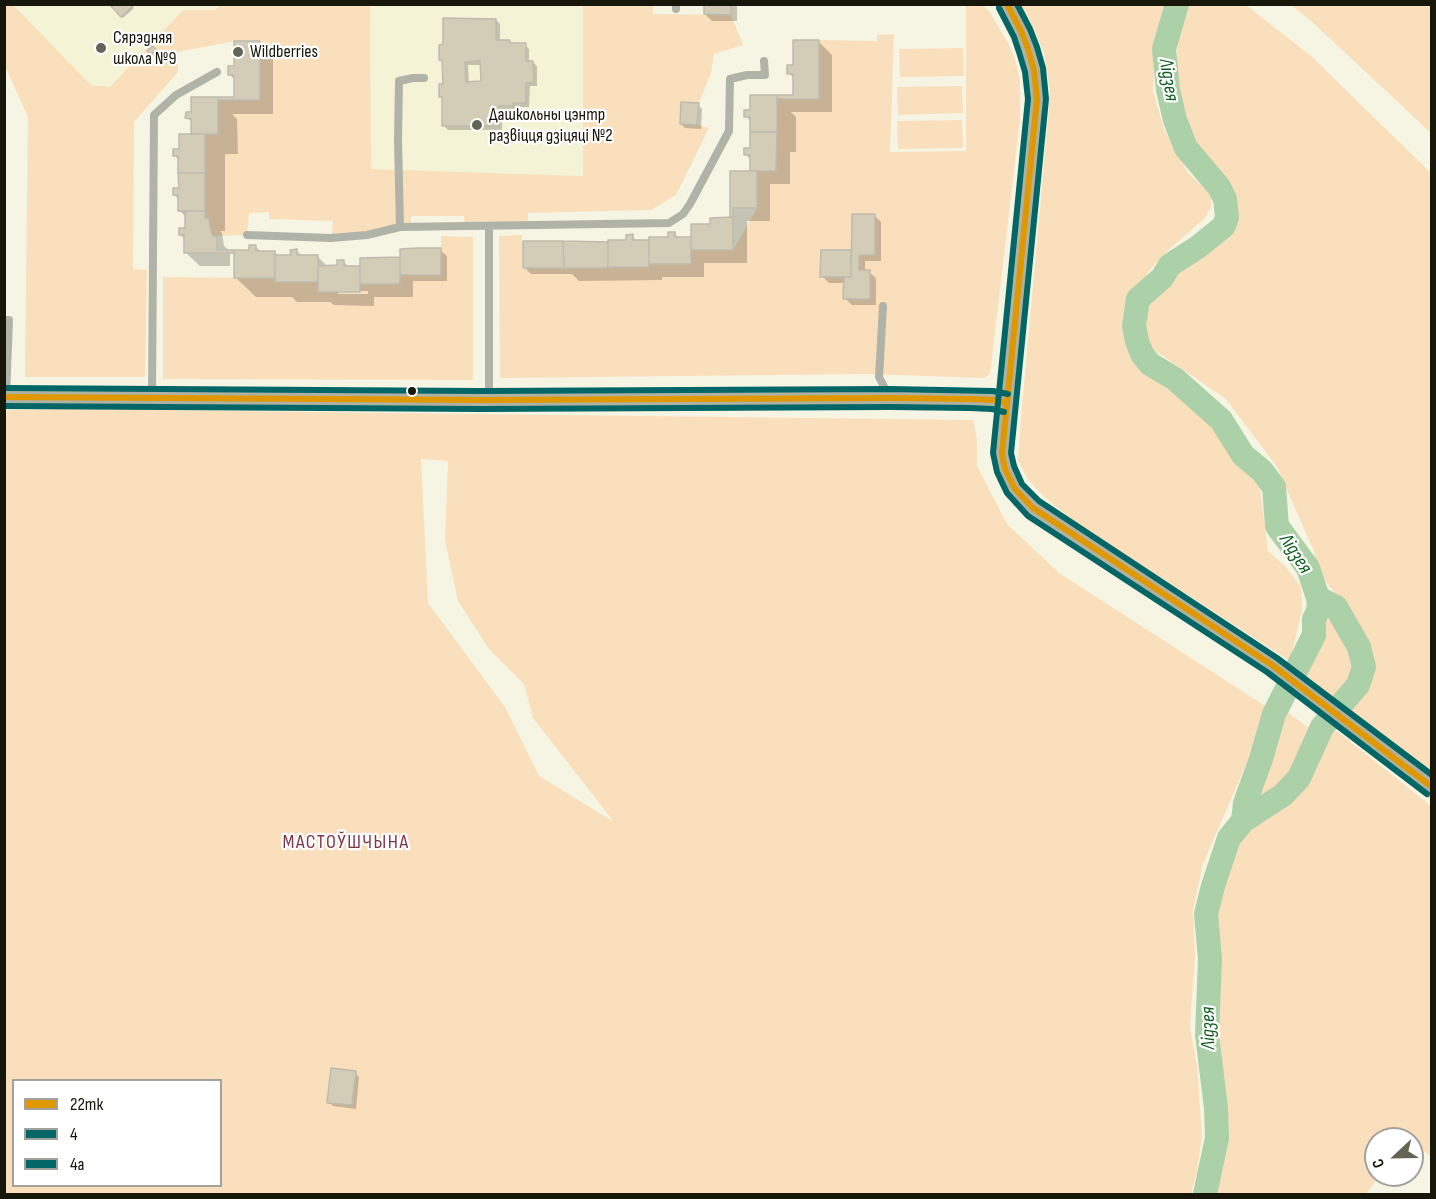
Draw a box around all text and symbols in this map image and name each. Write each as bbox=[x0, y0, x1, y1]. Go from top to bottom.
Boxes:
place label: Сярэдняя школа №9 bbox=[113, 27, 176, 70]
marker: Сярэдняя школа №9 bbox=[94, 41, 108, 55]
place label: Wildberries bbox=[250, 41, 318, 63]
marker: Wildberries bbox=[231, 45, 245, 59]
water label: Лідзея bbox=[1153, 57, 1183, 103]
place label: Дашкольны цэнтр развіцця дзіцяці №2 bbox=[489, 104, 613, 146]
marker: Дашкольны цэнтр развіцця дзіцяці №2 bbox=[470, 118, 484, 132]
unlabelled marker bbox=[406, 385, 418, 397]
water label: Лідзея bbox=[1273, 530, 1317, 578]
district label: МАСТОЎШЧЫНА bbox=[283, 831, 409, 855]
water label: Лідзея bbox=[1197, 1007, 1221, 1049]
legend bbox=[12, 1079, 222, 1187]
text: 22тк bbox=[70, 1094, 103, 1115]
text: 4 bbox=[70, 1124, 78, 1145]
north arrow bbox=[1364, 1127, 1424, 1187]
text: 4а bbox=[70, 1154, 84, 1175]
text: С bbox=[1368, 1156, 1389, 1171]

